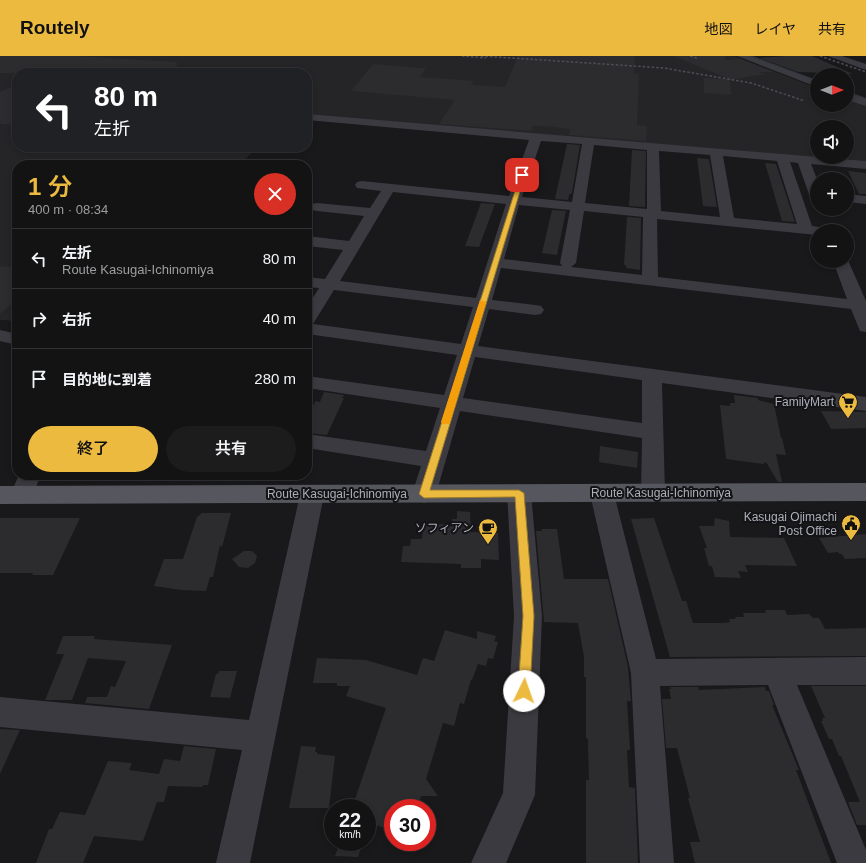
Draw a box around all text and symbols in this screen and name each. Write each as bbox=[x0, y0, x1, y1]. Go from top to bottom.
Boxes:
text: Routely bbox=[20, 17, 90, 38]
text: 地図 bbox=[704, 21, 732, 37]
text: レイヤ bbox=[754, 21, 796, 37]
text: 共有 bbox=[818, 21, 846, 37]
north arrow bbox=[810, 68, 854, 112]
map controls bbox=[810, 68, 854, 268]
text: 80 m bbox=[94, 81, 158, 112]
icon: left bbox=[28, 84, 80, 136]
text: 左折 bbox=[94, 119, 130, 139]
button: sound bbox=[810, 120, 854, 164]
pin bbox=[505, 158, 539, 192]
icon: arrive bbox=[511, 164, 533, 186]
button: + bbox=[810, 172, 854, 216]
text: 1 分 bbox=[28, 173, 72, 200]
button: close bbox=[254, 173, 296, 215]
text: 400 m · 08:34 bbox=[28, 202, 108, 217]
button: − bbox=[810, 224, 854, 268]
text: 左折 bbox=[62, 244, 92, 261]
icon: left bbox=[28, 248, 50, 270]
text: 80 m bbox=[263, 250, 296, 267]
text: Route Kasugai-Ichinomiya bbox=[62, 262, 214, 277]
icon: right bbox=[28, 308, 50, 330]
text: 40 m bbox=[263, 310, 296, 327]
text: 右折 bbox=[62, 311, 92, 328]
icon: arrive bbox=[28, 368, 50, 390]
text: 280 m bbox=[254, 370, 296, 387]
text: 目的地に到着 bbox=[62, 371, 152, 388]
supermarket icon: FamilyMart bbox=[837, 391, 859, 419]
place label: FamilyMart bbox=[775, 395, 835, 409]
button: 終了 bbox=[28, 426, 158, 472]
button: 共有 bbox=[166, 426, 296, 472]
street label: Route Kasugai-Ichinomiya bbox=[591, 486, 731, 500]
street label: Route Kasugai-Ichinomiya bbox=[267, 487, 407, 501]
place label: Kasugai Ojimachi Post Office bbox=[744, 510, 837, 538]
public building icon: Kasugai Ojimachi Post Office bbox=[840, 513, 862, 541]
cafe icon: ソフィアン bbox=[477, 517, 499, 545]
place label: ソフィアン bbox=[415, 521, 474, 535]
position arrow bbox=[503, 670, 545, 712]
speed limit sign: 30 bbox=[384, 799, 436, 851]
text: 22 bbox=[339, 809, 361, 831]
text: km/h bbox=[339, 829, 361, 840]

